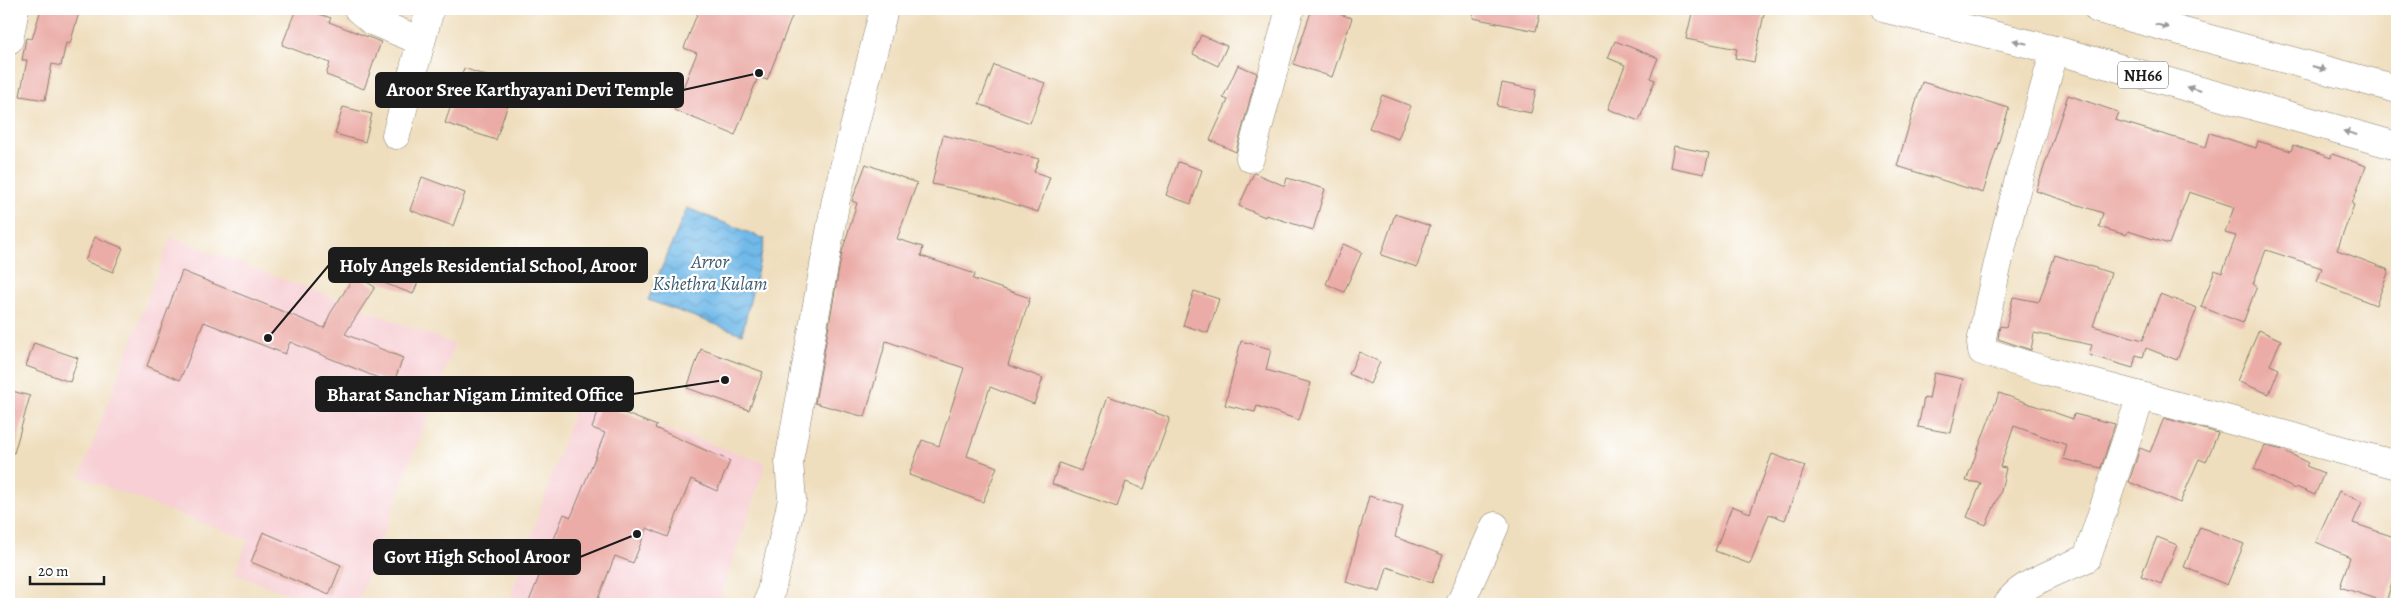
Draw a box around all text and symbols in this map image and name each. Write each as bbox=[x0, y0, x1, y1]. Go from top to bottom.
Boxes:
one-way arrow bbox=[2154, 22, 2169, 30]
one-way arrow bbox=[2013, 38, 2028, 46]
road number: NH66 bbox=[2118, 62, 2168, 88]
one-way arrow bbox=[2311, 64, 2326, 72]
callout: Aroor Sree Karthyayani Devi Temple bbox=[376, 73, 683, 107]
text: Aroor Sree Karthyayani Devi Temple bbox=[386, 77, 674, 103]
one-way arrow bbox=[2186, 85, 2201, 93]
one-way arrow bbox=[2343, 129, 2358, 137]
callout: Holy Angels Residential School, Aroor bbox=[329, 248, 647, 282]
water label: Arror Kshethra Kulam bbox=[653, 249, 767, 297]
text: Holy Angels Residential School, Aroor bbox=[339, 253, 637, 279]
callout: Bharat Sanchar Nigam Limited Office bbox=[316, 377, 633, 411]
text: Bharat Sanchar Nigam Limited Office bbox=[327, 382, 624, 408]
callout: Govt High School Aroor bbox=[374, 540, 580, 574]
text: Govt High School Aroor bbox=[384, 544, 570, 570]
scale bar bbox=[30, 553, 104, 585]
text: 20 m bbox=[38, 561, 69, 581]

